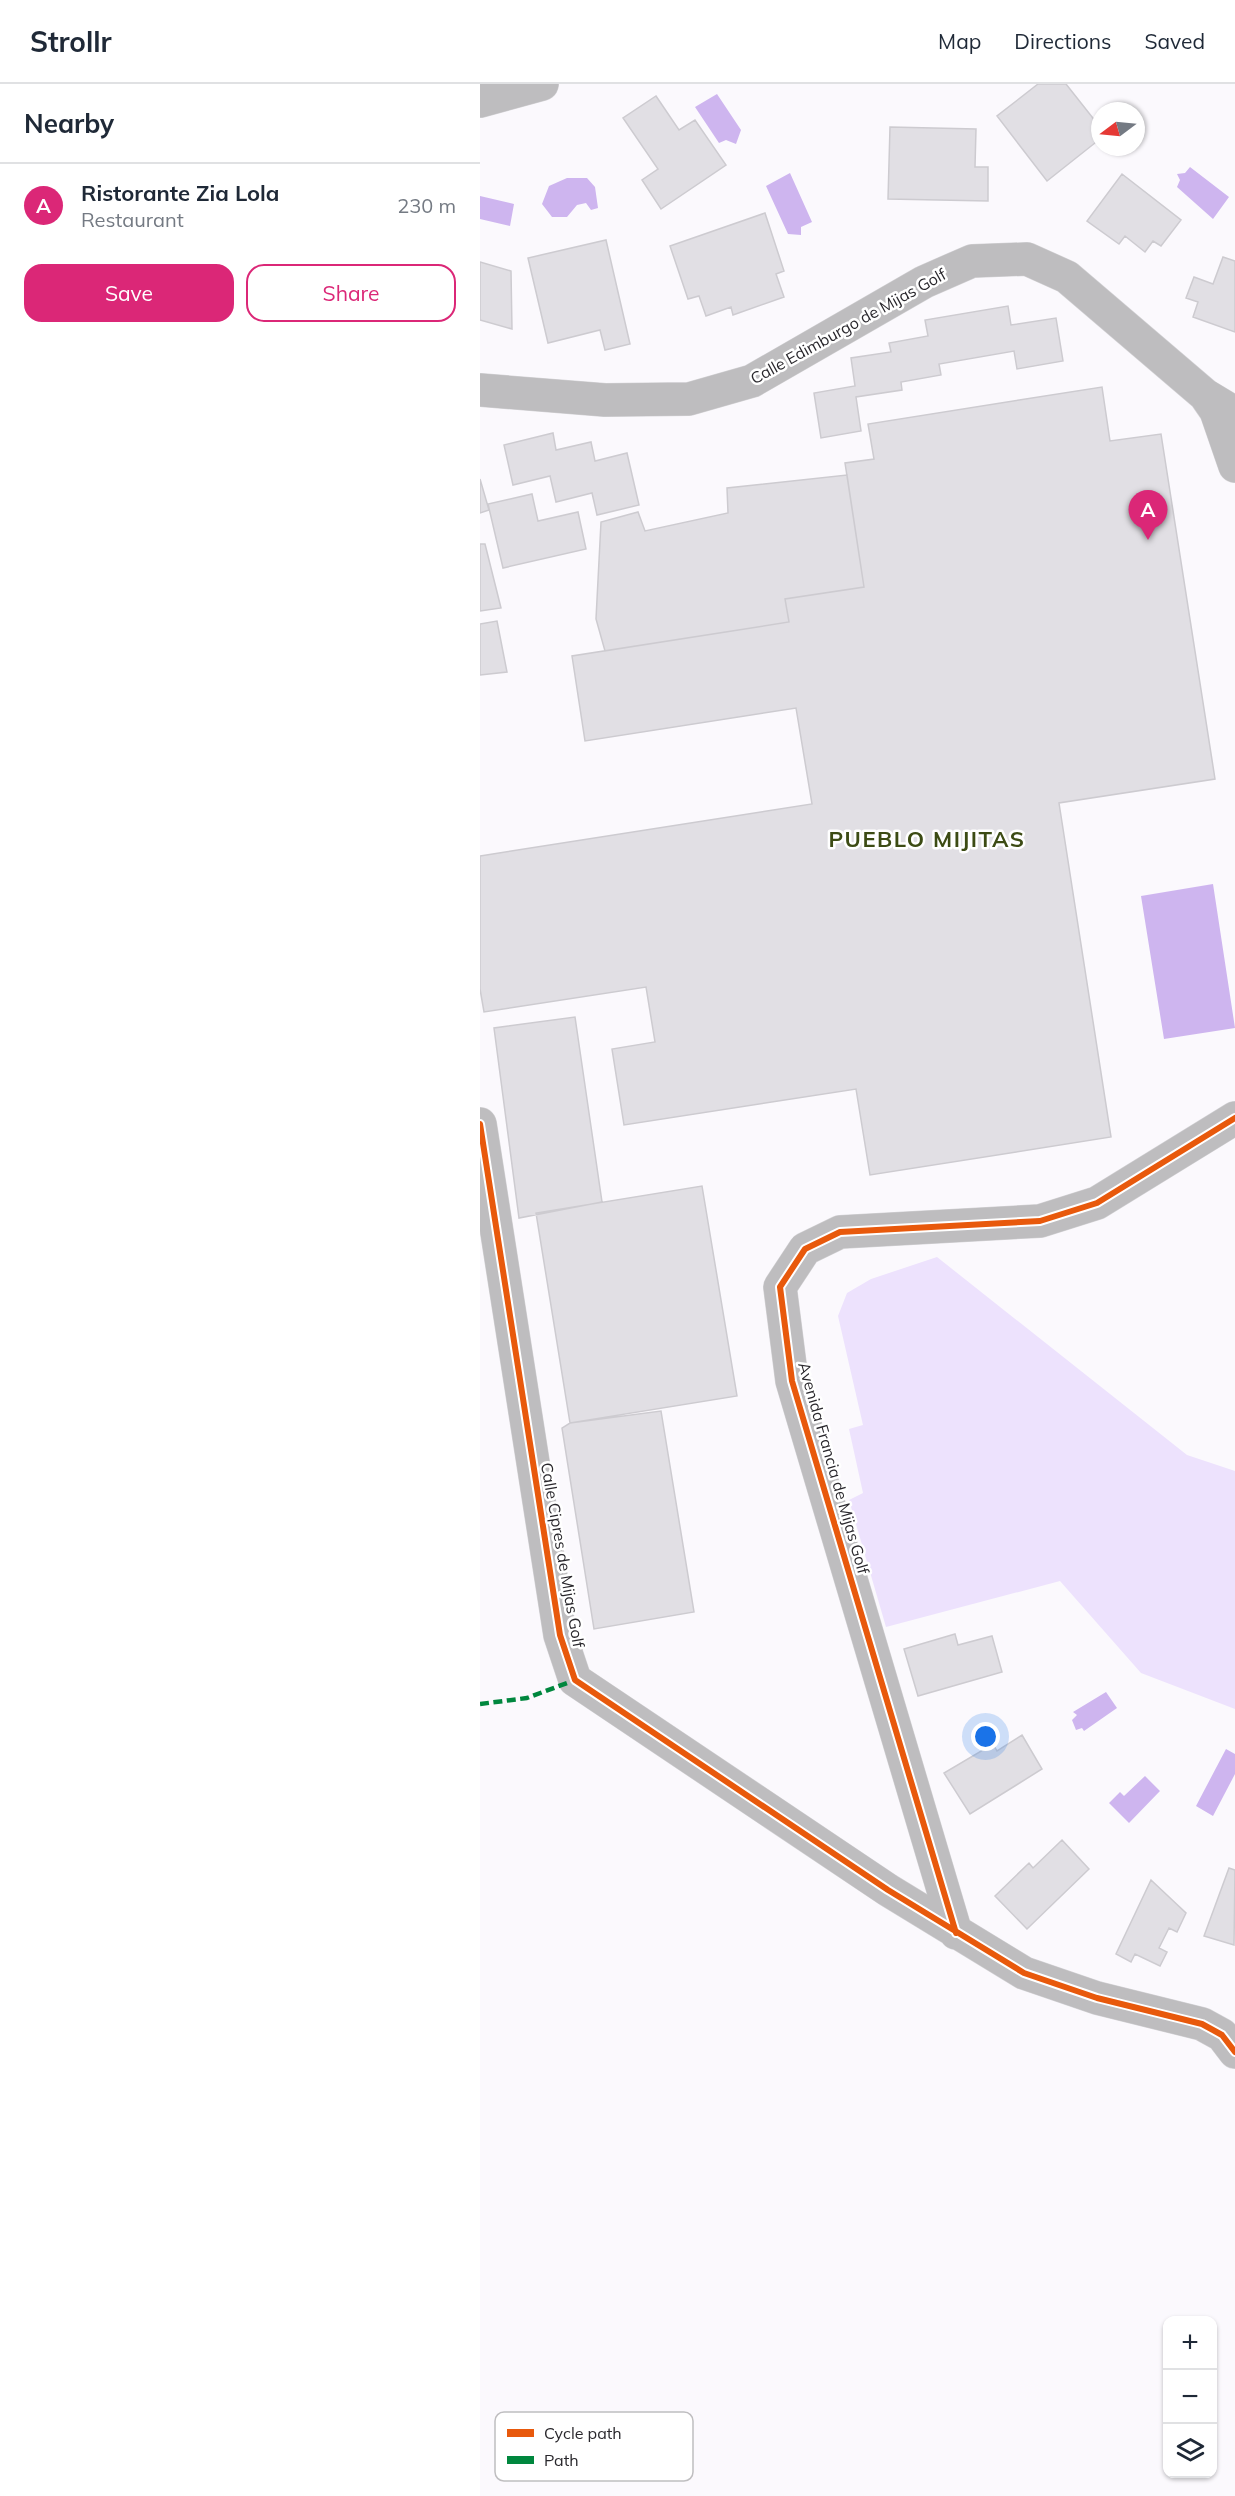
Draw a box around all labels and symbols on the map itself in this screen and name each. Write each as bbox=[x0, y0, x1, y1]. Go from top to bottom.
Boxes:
north arrow bbox=[1091, 102, 1145, 156]
street label: Calle Edimburgo de Mijas Golf bbox=[747, 263, 950, 388]
pin: A bbox=[1128, 490, 1168, 540]
district label: PUEBLO MIJITAS bbox=[828, 825, 1026, 853]
street label: Avenida Francia de Mijas Golf bbox=[794, 1360, 874, 1577]
street label: Calle Cipres de Mijas Golf bbox=[537, 1461, 589, 1650]
your location bbox=[971, 1722, 1000, 1751]
legend bbox=[495, 2412, 693, 2481]
text: Cycle path bbox=[544, 2423, 622, 2443]
text: Path bbox=[544, 2450, 579, 2470]

